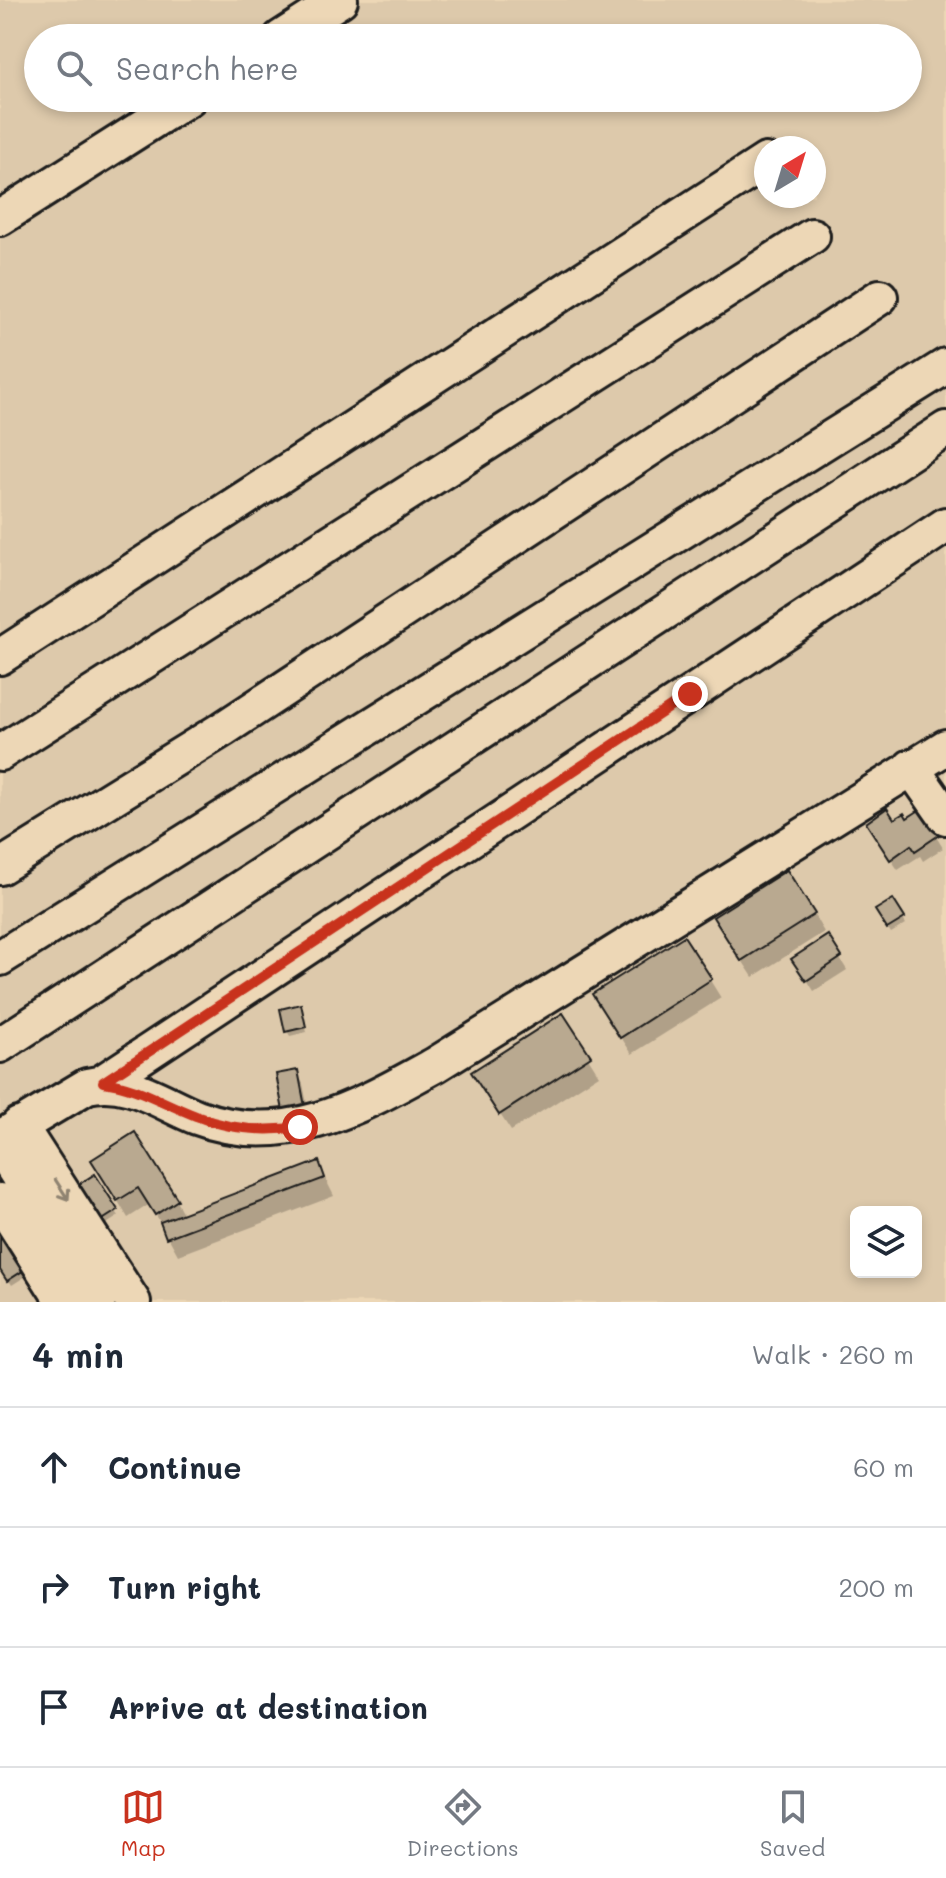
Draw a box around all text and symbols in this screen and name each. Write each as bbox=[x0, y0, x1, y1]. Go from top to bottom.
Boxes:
search box bbox=[24, 24, 922, 112]
icon: search bbox=[52, 46, 96, 90]
text: Search here bbox=[116, 48, 299, 88]
north arrow bbox=[754, 136, 826, 208]
route end bbox=[672, 676, 708, 712]
route start bbox=[282, 1109, 318, 1145]
one-way arrow bbox=[54, 1178, 70, 1201]
map controls bbox=[850, 1206, 922, 1278]
button: layers bbox=[850, 1206, 922, 1278]
text: 4 min bbox=[32, 1332, 124, 1377]
text: Walk · 260 m bbox=[751, 1337, 914, 1371]
icon: ahead bbox=[32, 1445, 76, 1489]
text: Continue bbox=[108, 1447, 241, 1487]
text: 60 m bbox=[853, 1450, 914, 1484]
icon: right bbox=[32, 1565, 76, 1609]
text: Turn right bbox=[108, 1567, 261, 1607]
text: 200 m bbox=[838, 1570, 914, 1604]
icon: arrive bbox=[32, 1685, 76, 1729]
text: Arrive at destination bbox=[108, 1687, 428, 1727]
tab: Map bbox=[121, 1785, 166, 1862]
tab: Directions bbox=[407, 1785, 519, 1862]
tab: Saved bbox=[760, 1785, 825, 1862]

